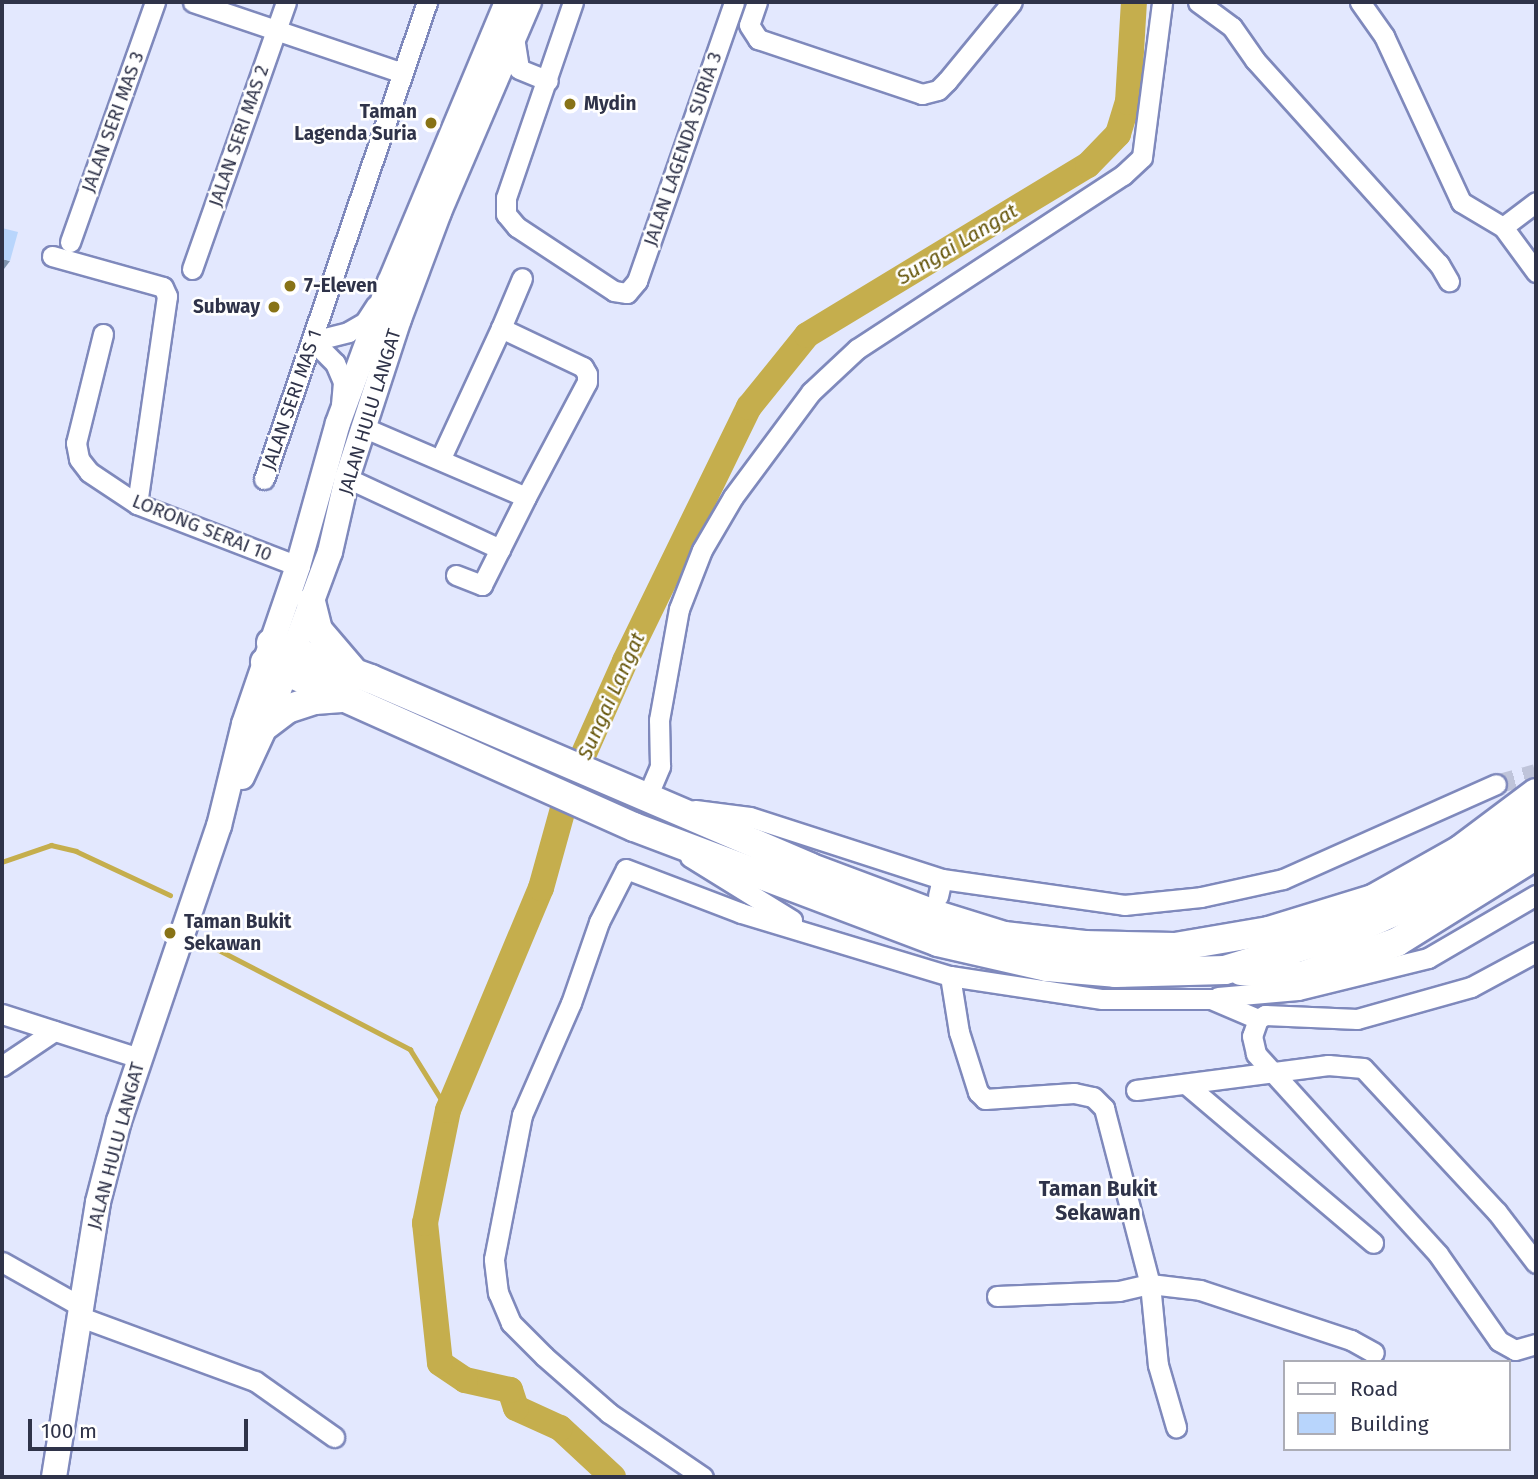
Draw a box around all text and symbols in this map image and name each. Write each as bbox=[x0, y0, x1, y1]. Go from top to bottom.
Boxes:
street label: JALAN SERI MAS 3 bbox=[77, 48, 149, 196]
street label: JALAN LAGENDA SURIA 3 bbox=[639, 49, 727, 249]
street label: JALAN SERI MAS 2 bbox=[204, 62, 274, 210]
place label: Mydin bbox=[584, 93, 636, 115]
marker: Mydin bbox=[562, 96, 578, 112]
place label: Taman Lagenda Suria bbox=[294, 101, 417, 145]
marker: Taman Lagenda Suria bbox=[423, 115, 439, 131]
water label: Sungai Langat bbox=[892, 198, 1022, 290]
place label: 7-Eleven bbox=[304, 275, 377, 297]
marker: 7-Eleven bbox=[282, 278, 298, 294]
place label: Subway bbox=[193, 296, 260, 318]
marker: Subway bbox=[266, 299, 282, 315]
street label: JALAN HULU LANGAT bbox=[334, 326, 406, 498]
street label: JALAN SERI MAS 1 bbox=[257, 327, 327, 473]
street label: LORONG SERAI 10 bbox=[129, 490, 275, 566]
water label: Sungai Langat bbox=[572, 629, 650, 763]
place label: Taman Bukit Sekawan bbox=[184, 911, 291, 955]
marker: Taman Bukit Sekawan bbox=[162, 925, 178, 941]
street label: JALAN HULU LANGAT bbox=[83, 1060, 149, 1232]
district label: Taman Bukit Sekawan bbox=[1039, 1176, 1157, 1226]
legend bbox=[1282, 1360, 1510, 1451]
text: Road bbox=[1350, 1376, 1398, 1402]
scale bar bbox=[32, 1406, 252, 1450]
text: Building bbox=[1350, 1411, 1429, 1437]
text: 100 m bbox=[41, 1418, 97, 1444]

